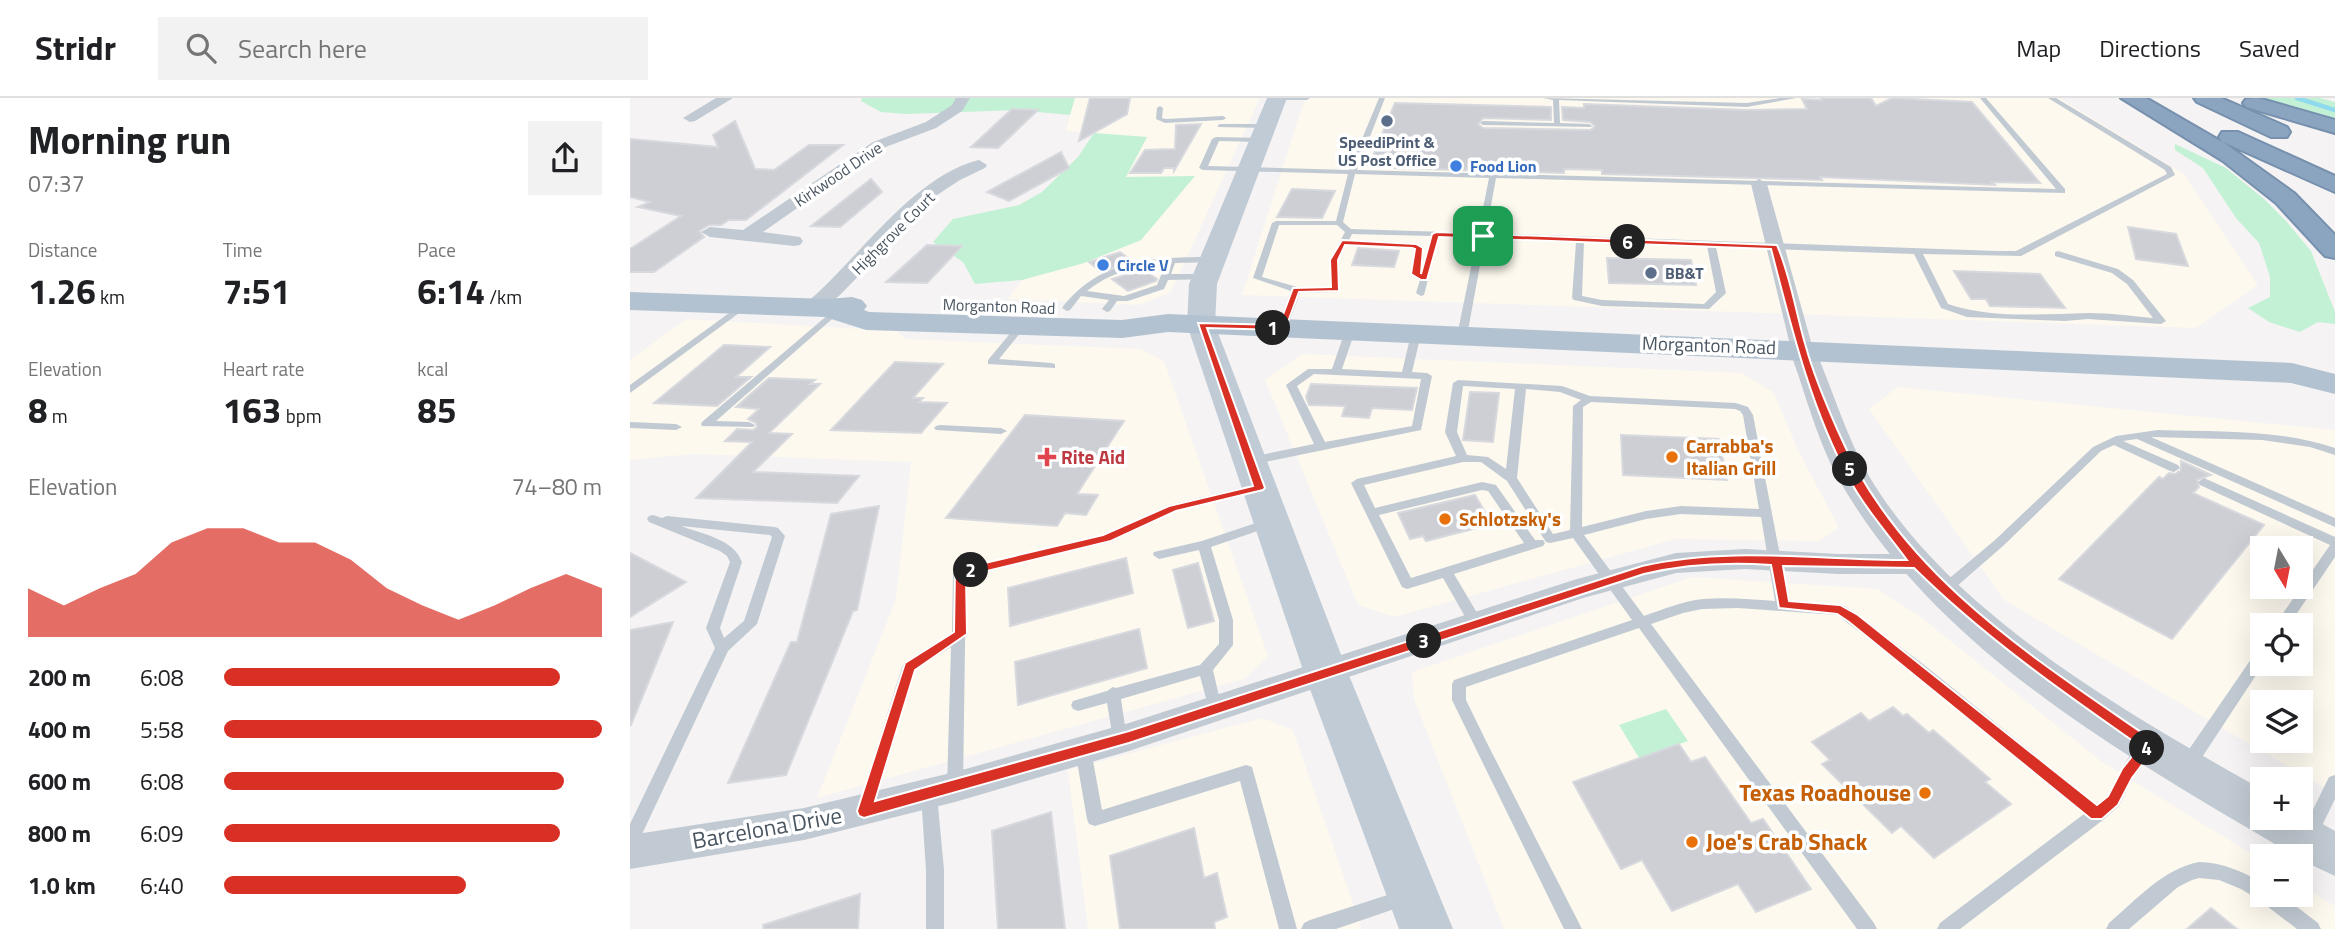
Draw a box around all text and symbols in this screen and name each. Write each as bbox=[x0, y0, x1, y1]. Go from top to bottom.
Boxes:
search box bbox=[158, 17, 648, 80]
text: Stridr bbox=[35, 23, 116, 73]
icon: search bbox=[182, 29, 220, 67]
text: Search here bbox=[238, 29, 367, 68]
text: Map bbox=[2016, 30, 2061, 66]
text: Directions bbox=[2099, 30, 2201, 66]
text: Saved bbox=[2239, 30, 2300, 66]
text: Morning run bbox=[28, 111, 231, 169]
marker: SpeediPrint & US Post Office bbox=[1379, 113, 1395, 129]
button: share bbox=[528, 121, 602, 195]
place label: SpeediPrint & US Post Office bbox=[1338, 130, 1436, 172]
street label: Kirkwood Drive bbox=[789, 136, 887, 212]
place label: Food Lion bbox=[1470, 154, 1537, 178]
marker: Food Lion bbox=[1448, 158, 1464, 174]
text: 07:37 bbox=[28, 166, 85, 201]
street label: Highgrove Court bbox=[846, 186, 940, 280]
pin bbox=[1453, 206, 1513, 266]
icon: arrive bbox=[1464, 217, 1502, 255]
pin: 6 bbox=[1611, 225, 1646, 260]
text: 6 bbox=[1622, 227, 1633, 256]
text: Distance bbox=[28, 235, 97, 264]
text: Time bbox=[223, 235, 262, 264]
text: Pace bbox=[417, 235, 456, 264]
place label: Circle V bbox=[1117, 253, 1169, 277]
marker: Circle V bbox=[1095, 257, 1111, 273]
place label: BB&T bbox=[1665, 261, 1704, 285]
text: 1.26 bbox=[28, 264, 96, 318]
text: 7:51 bbox=[223, 264, 290, 318]
text: 6:14 bbox=[417, 264, 485, 318]
marker: BB&T bbox=[1643, 265, 1659, 281]
text: km bbox=[96, 282, 125, 311]
text: /km bbox=[485, 282, 522, 311]
street label: Morganton Road bbox=[942, 292, 1056, 320]
pin: 1 bbox=[1256, 310, 1290, 345]
text: 1 bbox=[1267, 313, 1278, 342]
street label: Morganton Road bbox=[1642, 328, 1776, 361]
text: Elevation bbox=[28, 354, 102, 383]
text: Heart rate bbox=[223, 354, 304, 383]
text: kcal bbox=[417, 354, 448, 383]
text: 8 bbox=[28, 383, 48, 437]
text: 163 bbox=[223, 383, 281, 437]
text: 85 bbox=[417, 383, 457, 437]
text: m bbox=[48, 401, 68, 430]
text: bpm bbox=[281, 401, 322, 430]
place label: Carrabba's Italian Grill bbox=[1686, 431, 1776, 482]
place label: Rite Aid bbox=[1061, 442, 1125, 471]
marker: Rite Aid bbox=[1039, 449, 1055, 465]
marker: Carrabba's Italian Grill bbox=[1664, 449, 1680, 465]
pin: 5 bbox=[1832, 452, 1868, 486]
text: 5 bbox=[1844, 454, 1855, 483]
text: Elevation bbox=[28, 469, 117, 504]
text: 74–80 m bbox=[512, 469, 602, 504]
place label: Schlotzsky's bbox=[1459, 504, 1561, 533]
marker: Schlotzsky's bbox=[1437, 511, 1453, 527]
north arrow bbox=[2250, 536, 2314, 598]
map controls bbox=[2250, 536, 2313, 907]
pin: 2 bbox=[954, 552, 988, 588]
text: 2 bbox=[965, 555, 976, 584]
button: locate bbox=[2250, 613, 2313, 676]
pin: 3 bbox=[1406, 624, 1442, 658]
text: 3 bbox=[1418, 626, 1429, 655]
text: 200 m bbox=[28, 660, 91, 695]
text: 6:08 bbox=[140, 660, 184, 695]
button: layers bbox=[2250, 690, 2313, 753]
text: 400 m bbox=[28, 712, 91, 747]
text: 5:58 bbox=[140, 712, 184, 747]
pin: 4 bbox=[2130, 730, 2164, 766]
text: 4 bbox=[2141, 733, 2152, 762]
text: 600 m bbox=[28, 764, 91, 799]
text: 6:08 bbox=[140, 764, 184, 799]
button: + bbox=[2250, 767, 2313, 830]
place label: Texas Roadhouse bbox=[1739, 775, 1911, 810]
marker: Texas Roadhouse bbox=[1917, 785, 1933, 801]
street label: Barcelona Drive bbox=[689, 797, 845, 858]
text: 800 m bbox=[28, 816, 91, 851]
text: 6:09 bbox=[140, 816, 184, 851]
place label: Joe's Crab Shack bbox=[1706, 824, 1868, 859]
marker: Joe's Crab Shack bbox=[1684, 834, 1700, 850]
button: − bbox=[2250, 844, 2313, 907]
text: 1.0 km bbox=[28, 868, 96, 903]
text: 6:40 bbox=[140, 868, 184, 903]

